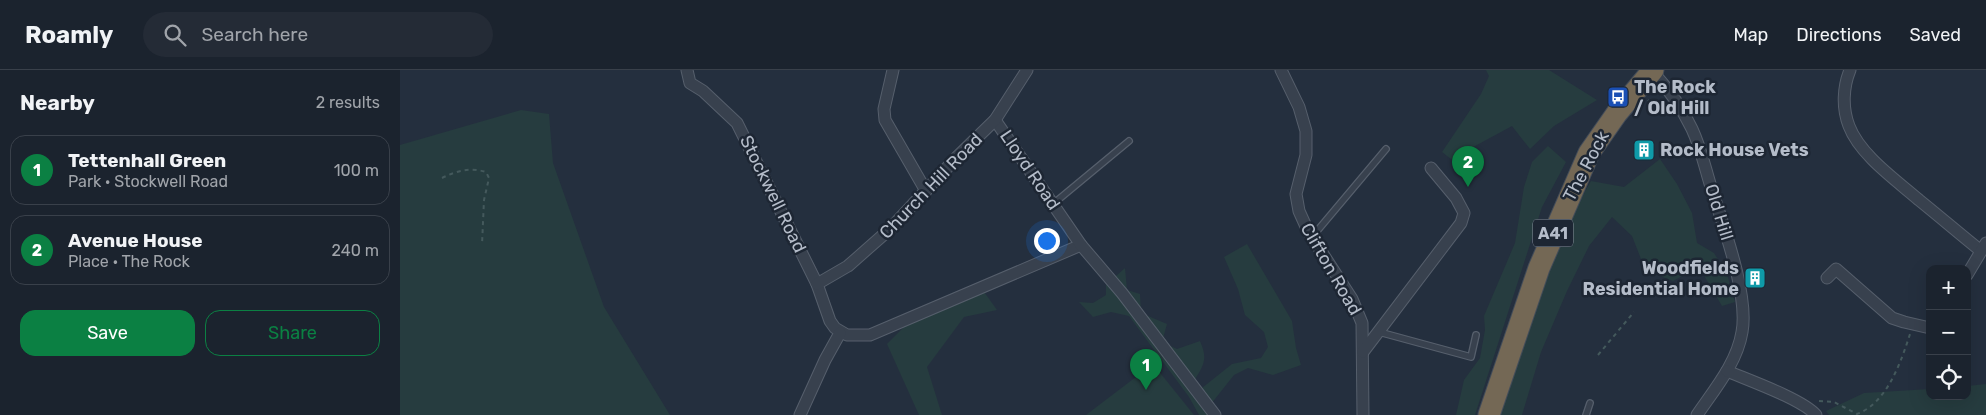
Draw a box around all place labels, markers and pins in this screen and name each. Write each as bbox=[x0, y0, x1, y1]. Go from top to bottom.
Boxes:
place label: The Rock / Old Hill bbox=[1634, 76, 1716, 119]
bus stop icon: The Rock / Old Hill bbox=[1606, 85, 1630, 109]
building icon: Rock House Vets bbox=[1632, 138, 1656, 162]
place label: Rock House Vets bbox=[1660, 139, 1809, 161]
pin: 2 bbox=[1452, 146, 1484, 187]
place label: Woodfields Residential Home bbox=[1583, 257, 1739, 300]
building icon: Woodfields Residential Home bbox=[1743, 266, 1767, 290]
pin: 1 bbox=[1130, 349, 1162, 390]

